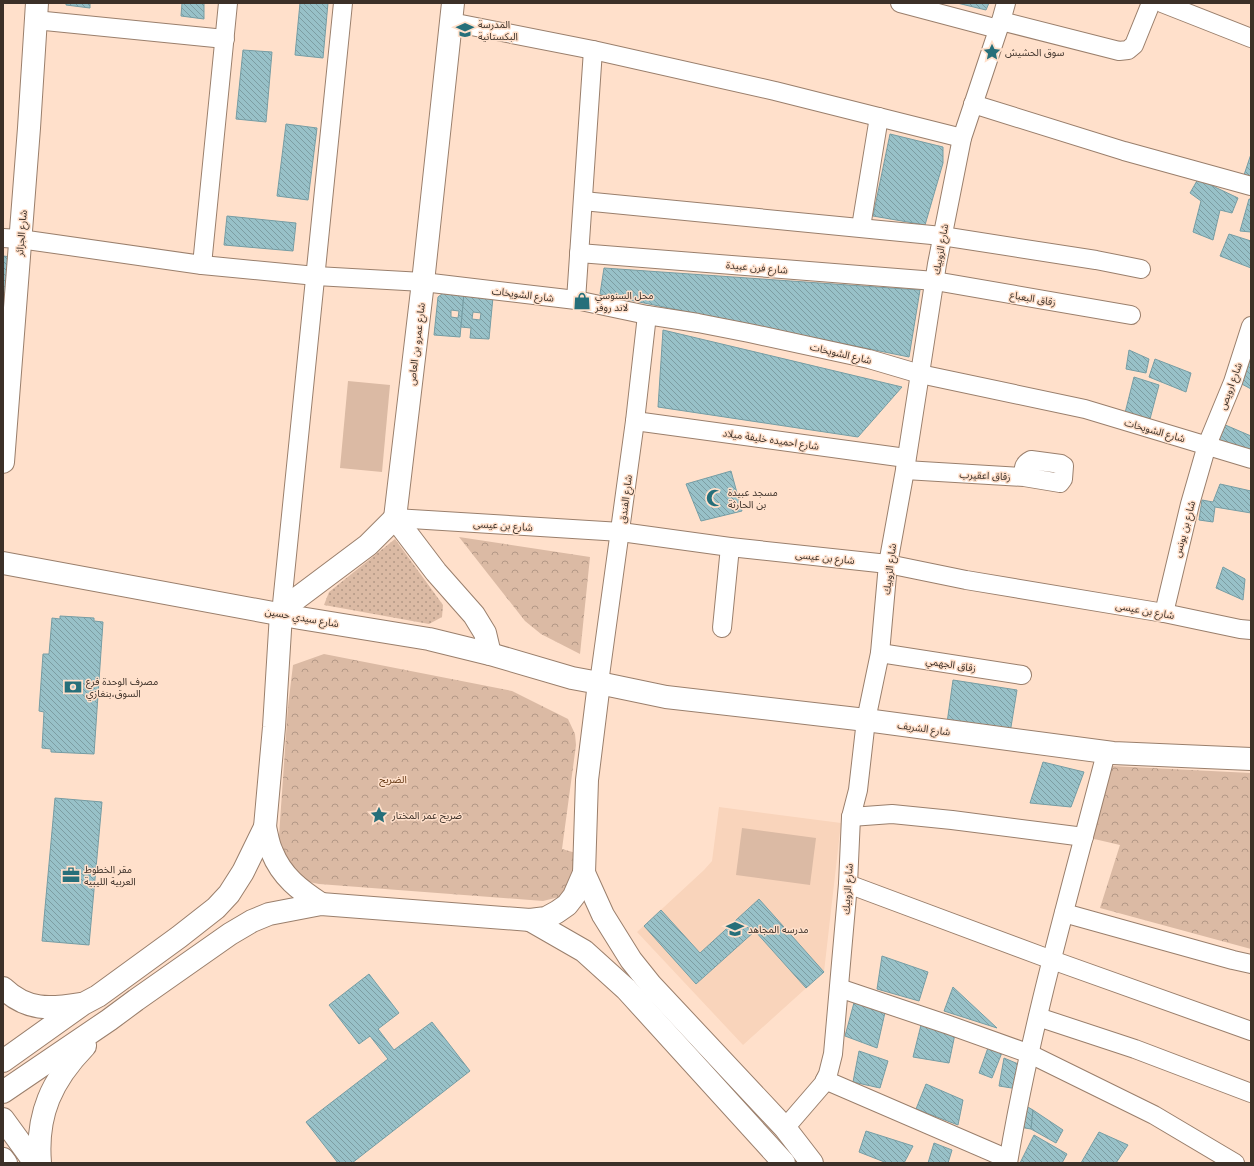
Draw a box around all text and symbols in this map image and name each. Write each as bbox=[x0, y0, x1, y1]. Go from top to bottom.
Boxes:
place label: المدرسة البكستانية bbox=[478, 19, 518, 42]
school or university icon: المدرسة البكستانية bbox=[455, 20, 475, 40]
place icon: سوق الحشيش bbox=[982, 42, 1002, 62]
place label: سوق الحشيش bbox=[1005, 47, 1065, 59]
street label: شارع الجزائر bbox=[14, 209, 31, 258]
street label: شارع الزوبيك bbox=[931, 223, 952, 276]
street label: شارع فرن عبيدة bbox=[725, 259, 788, 278]
street label: شارع الشويخات bbox=[491, 285, 555, 306]
street label: زقاق البعباع bbox=[1009, 289, 1057, 310]
place label: محل السنوسي لاند روفر bbox=[594, 290, 654, 314]
shop icon: محل السنوسي لاند روفر bbox=[572, 291, 592, 311]
street label: شارع عمرو بن العاص bbox=[406, 302, 429, 386]
street label: شارع الشويخات bbox=[809, 341, 873, 368]
street label: شارع ارويص bbox=[1217, 361, 1246, 412]
street label: شارع الشويخات bbox=[1123, 417, 1187, 446]
street label: شارع احميده خليفة ميلاد bbox=[722, 427, 820, 454]
street label: زقاق اعقيرب bbox=[959, 469, 1011, 483]
street label: شارع الفندق bbox=[617, 474, 636, 524]
place label: مسجد عبيدة بن الحارثة bbox=[728, 487, 778, 511]
mosque icon: مسجد عبيدة بن الحارثة bbox=[705, 488, 725, 508]
street label: شارع بن يونس bbox=[1172, 499, 1199, 559]
street label: شارع بن عيسى bbox=[473, 518, 533, 535]
street label: شارع الزوبيك bbox=[881, 543, 900, 595]
street label: شارع بن عيسى bbox=[794, 549, 855, 568]
street label: شارع بن عيسى bbox=[1114, 600, 1175, 623]
street label: شارع سيدي حسين bbox=[264, 606, 340, 632]
street label: زقاق الجهمي bbox=[925, 655, 977, 676]
place label: مصرف الوحدة فرع السوق،بنغازي bbox=[86, 676, 158, 701]
bank icon: مصرف الوحدة فرع السوق،بنغازي bbox=[63, 677, 83, 697]
street label: شارع الشريف bbox=[896, 719, 951, 740]
park label: الضريح bbox=[379, 774, 407, 787]
place icon: ضريح عمر المختار bbox=[369, 805, 389, 825]
place label: ضريح عمر المختار bbox=[391, 810, 462, 823]
street label: شارع الزوبيك bbox=[840, 863, 857, 915]
place label: مقر الخطوط العربية الليبية bbox=[84, 864, 136, 888]
office icon: مقر الخطوط العربية الليبية bbox=[61, 865, 81, 885]
school or university icon: مدرسه المجاهد bbox=[725, 919, 745, 939]
place label: مدرسه المجاهد bbox=[748, 924, 809, 936]

